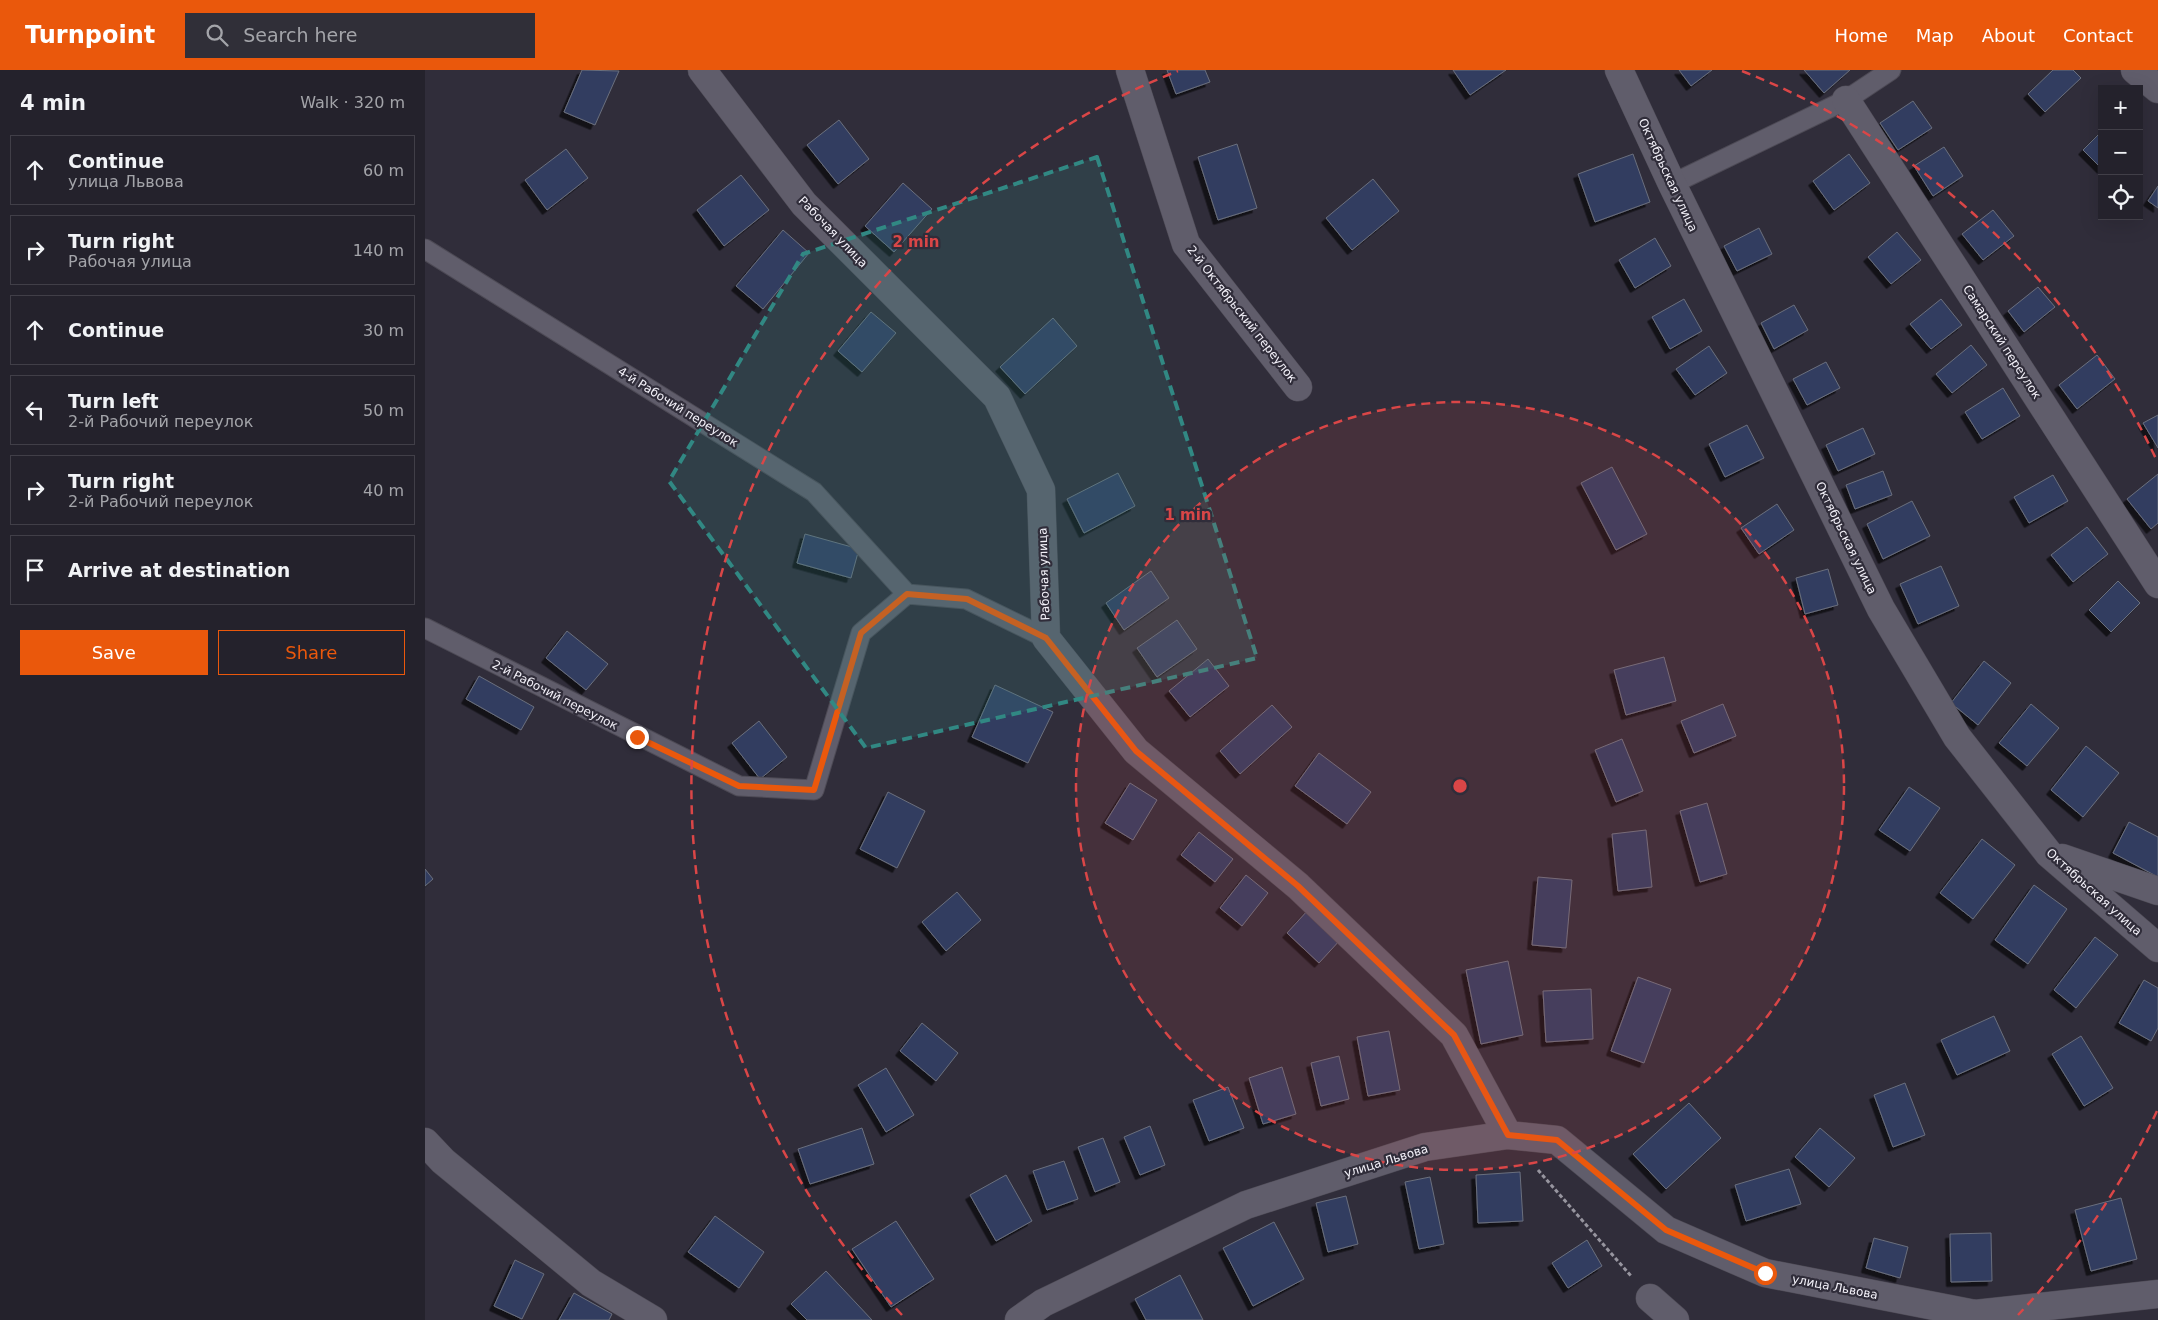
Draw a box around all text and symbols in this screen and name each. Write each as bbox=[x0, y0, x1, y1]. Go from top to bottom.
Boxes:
search box bbox=[185, 13, 535, 58]
text: Turnpoint bbox=[25, 21, 155, 49]
icon: search bbox=[203, 21, 231, 49]
text: Search here bbox=[243, 24, 357, 46]
text: Home bbox=[1835, 25, 1888, 46]
text: Map bbox=[1916, 25, 1954, 46]
text: About bbox=[1982, 25, 2035, 46]
text: Contact bbox=[2063, 25, 2133, 46]
map controls bbox=[2098, 85, 2143, 220]
button: + bbox=[2098, 85, 2143, 130]
text: 4 min bbox=[20, 91, 86, 115]
text: Walk · 320 m bbox=[300, 93, 405, 112]
street label: Октябрьская улица bbox=[1636, 116, 1700, 234]
button: − bbox=[2098, 130, 2143, 175]
text: Continue bbox=[68, 150, 164, 172]
icon: ahead bbox=[21, 156, 49, 184]
text: 60 m bbox=[363, 161, 404, 180]
text: улица Львова bbox=[68, 172, 184, 191]
button: locate bbox=[2098, 175, 2143, 220]
street label: Рабочая улица bbox=[796, 194, 870, 270]
text: Turn right bbox=[68, 230, 174, 252]
text: 2 min bbox=[892, 233, 940, 251]
icon: right bbox=[21, 236, 49, 264]
text: 140 m bbox=[353, 241, 404, 260]
street label: 2-й Октябрьский переулок bbox=[1184, 243, 1300, 385]
text: Рабочая улица bbox=[68, 252, 192, 271]
street label: Самарский переулок bbox=[1960, 283, 2044, 401]
icon: ahead bbox=[21, 316, 49, 344]
text: Continue bbox=[68, 319, 164, 341]
text: 30 m bbox=[363, 321, 404, 340]
street label: 4-й Рабочий переулок bbox=[615, 364, 741, 450]
text: Turn left bbox=[68, 390, 159, 412]
icon: left bbox=[21, 396, 49, 424]
text: 50 m bbox=[363, 401, 404, 420]
text: 2-й Рабочий переулок bbox=[68, 412, 253, 431]
text: Turn right bbox=[68, 470, 174, 492]
icon: right bbox=[21, 476, 49, 504]
street label: Октябрьская улица bbox=[1813, 480, 1879, 596]
text: 40 m bbox=[363, 481, 404, 500]
text: 2-й Рабочий переулок bbox=[68, 492, 253, 511]
text: 1 min bbox=[1164, 506, 1212, 524]
street label: Рабочая улица bbox=[1035, 527, 1053, 621]
icon: arrive bbox=[21, 556, 49, 584]
text: Arrive at destination bbox=[68, 559, 290, 581]
button: Save bbox=[20, 630, 208, 675]
button: Share bbox=[218, 630, 405, 675]
street label: 2-й Рабочий переулок bbox=[490, 657, 620, 733]
route end bbox=[626, 726, 649, 749]
centre of rings bbox=[1451, 777, 1469, 795]
street label: Октябрьская улица bbox=[2043, 846, 2145, 938]
street label: улица Львова bbox=[1342, 1142, 1430, 1180]
route start bbox=[1754, 1262, 1777, 1285]
street label: улица Львова bbox=[1791, 1272, 1879, 1302]

